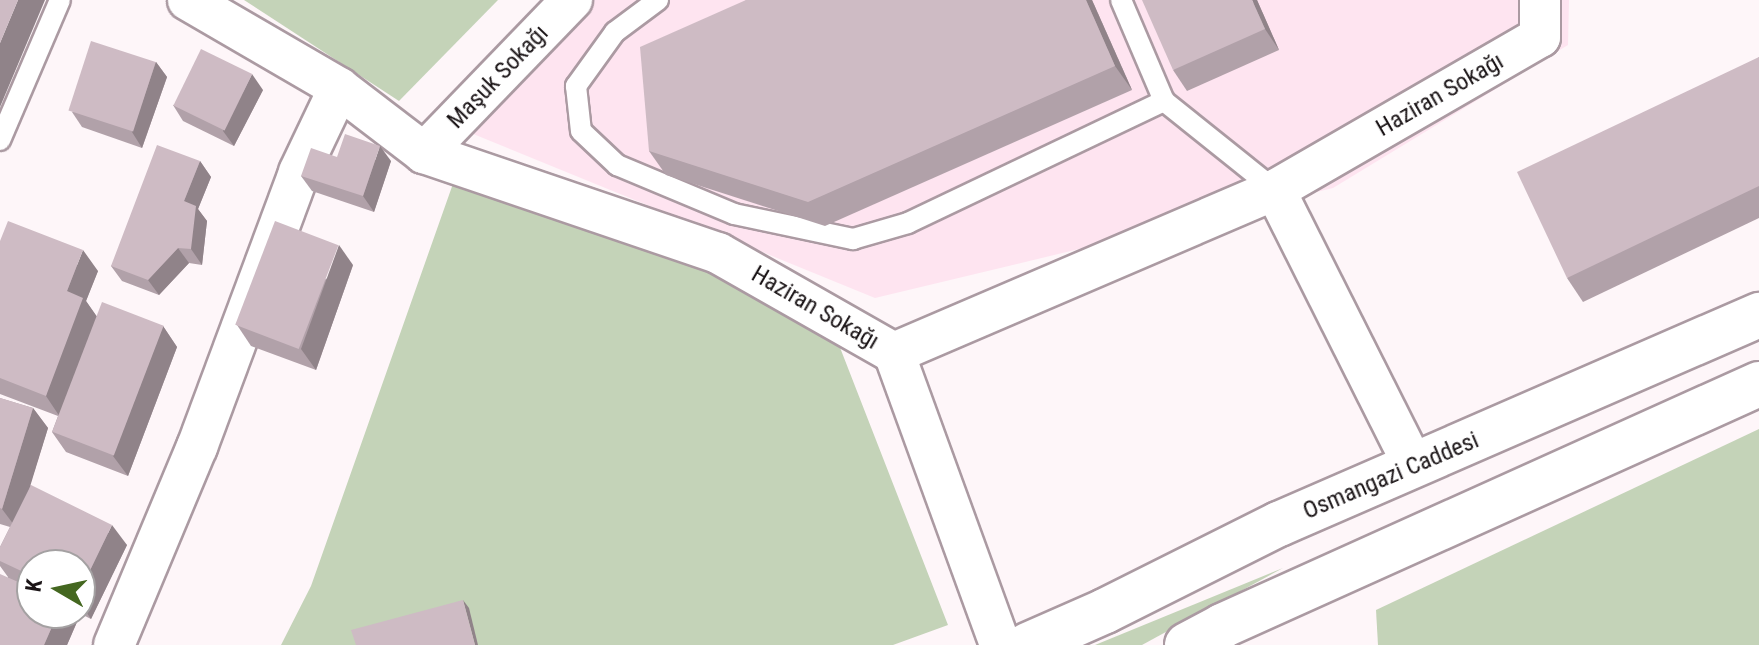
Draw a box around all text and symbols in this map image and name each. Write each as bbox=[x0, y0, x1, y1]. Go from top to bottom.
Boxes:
street label: Maşuk Sokağı bbox=[442, 19, 554, 135]
street label: Haziran Sokağı bbox=[1371, 47, 1509, 143]
street label: Haziran Sokağı bbox=[746, 260, 884, 356]
street label: Osmangazi Caddesi bbox=[1299, 426, 1483, 526]
north arrow bbox=[16, 549, 96, 629]
text: K bbox=[20, 578, 47, 593]

